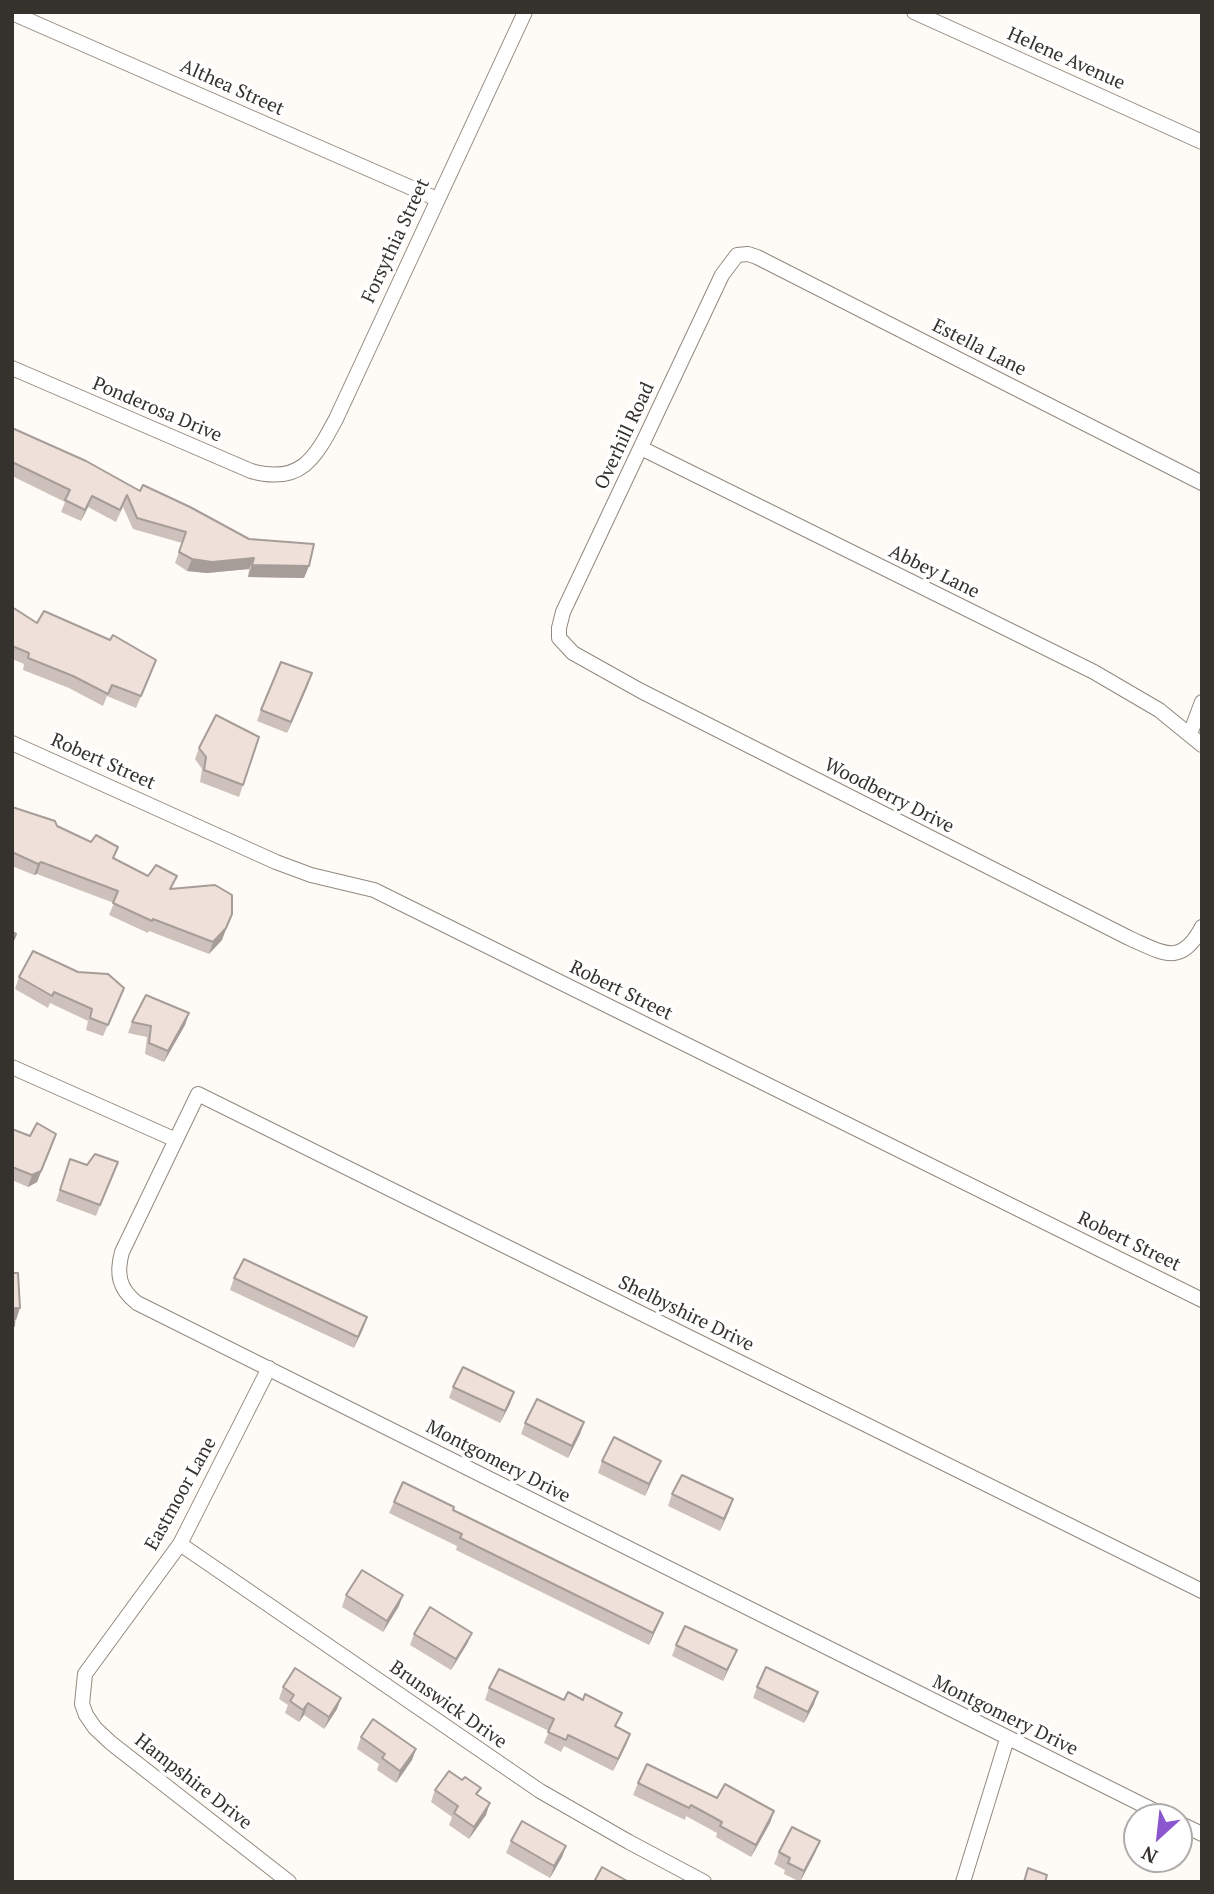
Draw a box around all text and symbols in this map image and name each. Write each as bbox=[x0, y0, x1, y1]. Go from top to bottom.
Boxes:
street label: Helene Avenue bbox=[1004, 23, 1128, 95]
street label: Althea Street bbox=[176, 55, 288, 121]
street label: Forsythia Street bbox=[357, 175, 435, 307]
street label: Estella Lane bbox=[928, 315, 1030, 381]
street label: Ponderosa Drive bbox=[89, 373, 225, 447]
street label: Overhill Road bbox=[590, 379, 660, 493]
street label: Abbey Lane bbox=[885, 540, 983, 604]
street label: Robert Street bbox=[47, 729, 159, 795]
street label: Woodberry Drive bbox=[820, 754, 958, 838]
street label: Robert Street bbox=[566, 956, 676, 1026]
street label: Robert Street bbox=[1074, 1207, 1184, 1277]
street label: Shelbyshire Drive bbox=[614, 1271, 758, 1357]
street label: Montgomery Drive bbox=[422, 1416, 574, 1508]
street label: Eastmoor Lane bbox=[140, 1433, 222, 1555]
street label: Brunswick Drive bbox=[385, 1656, 511, 1754]
street label: Montgomery Drive bbox=[929, 1671, 1081, 1761]
street label: Hampshire Drive bbox=[130, 1729, 256, 1835]
north arrow bbox=[1123, 1803, 1193, 1873]
text: N bbox=[1137, 1841, 1161, 1870]

